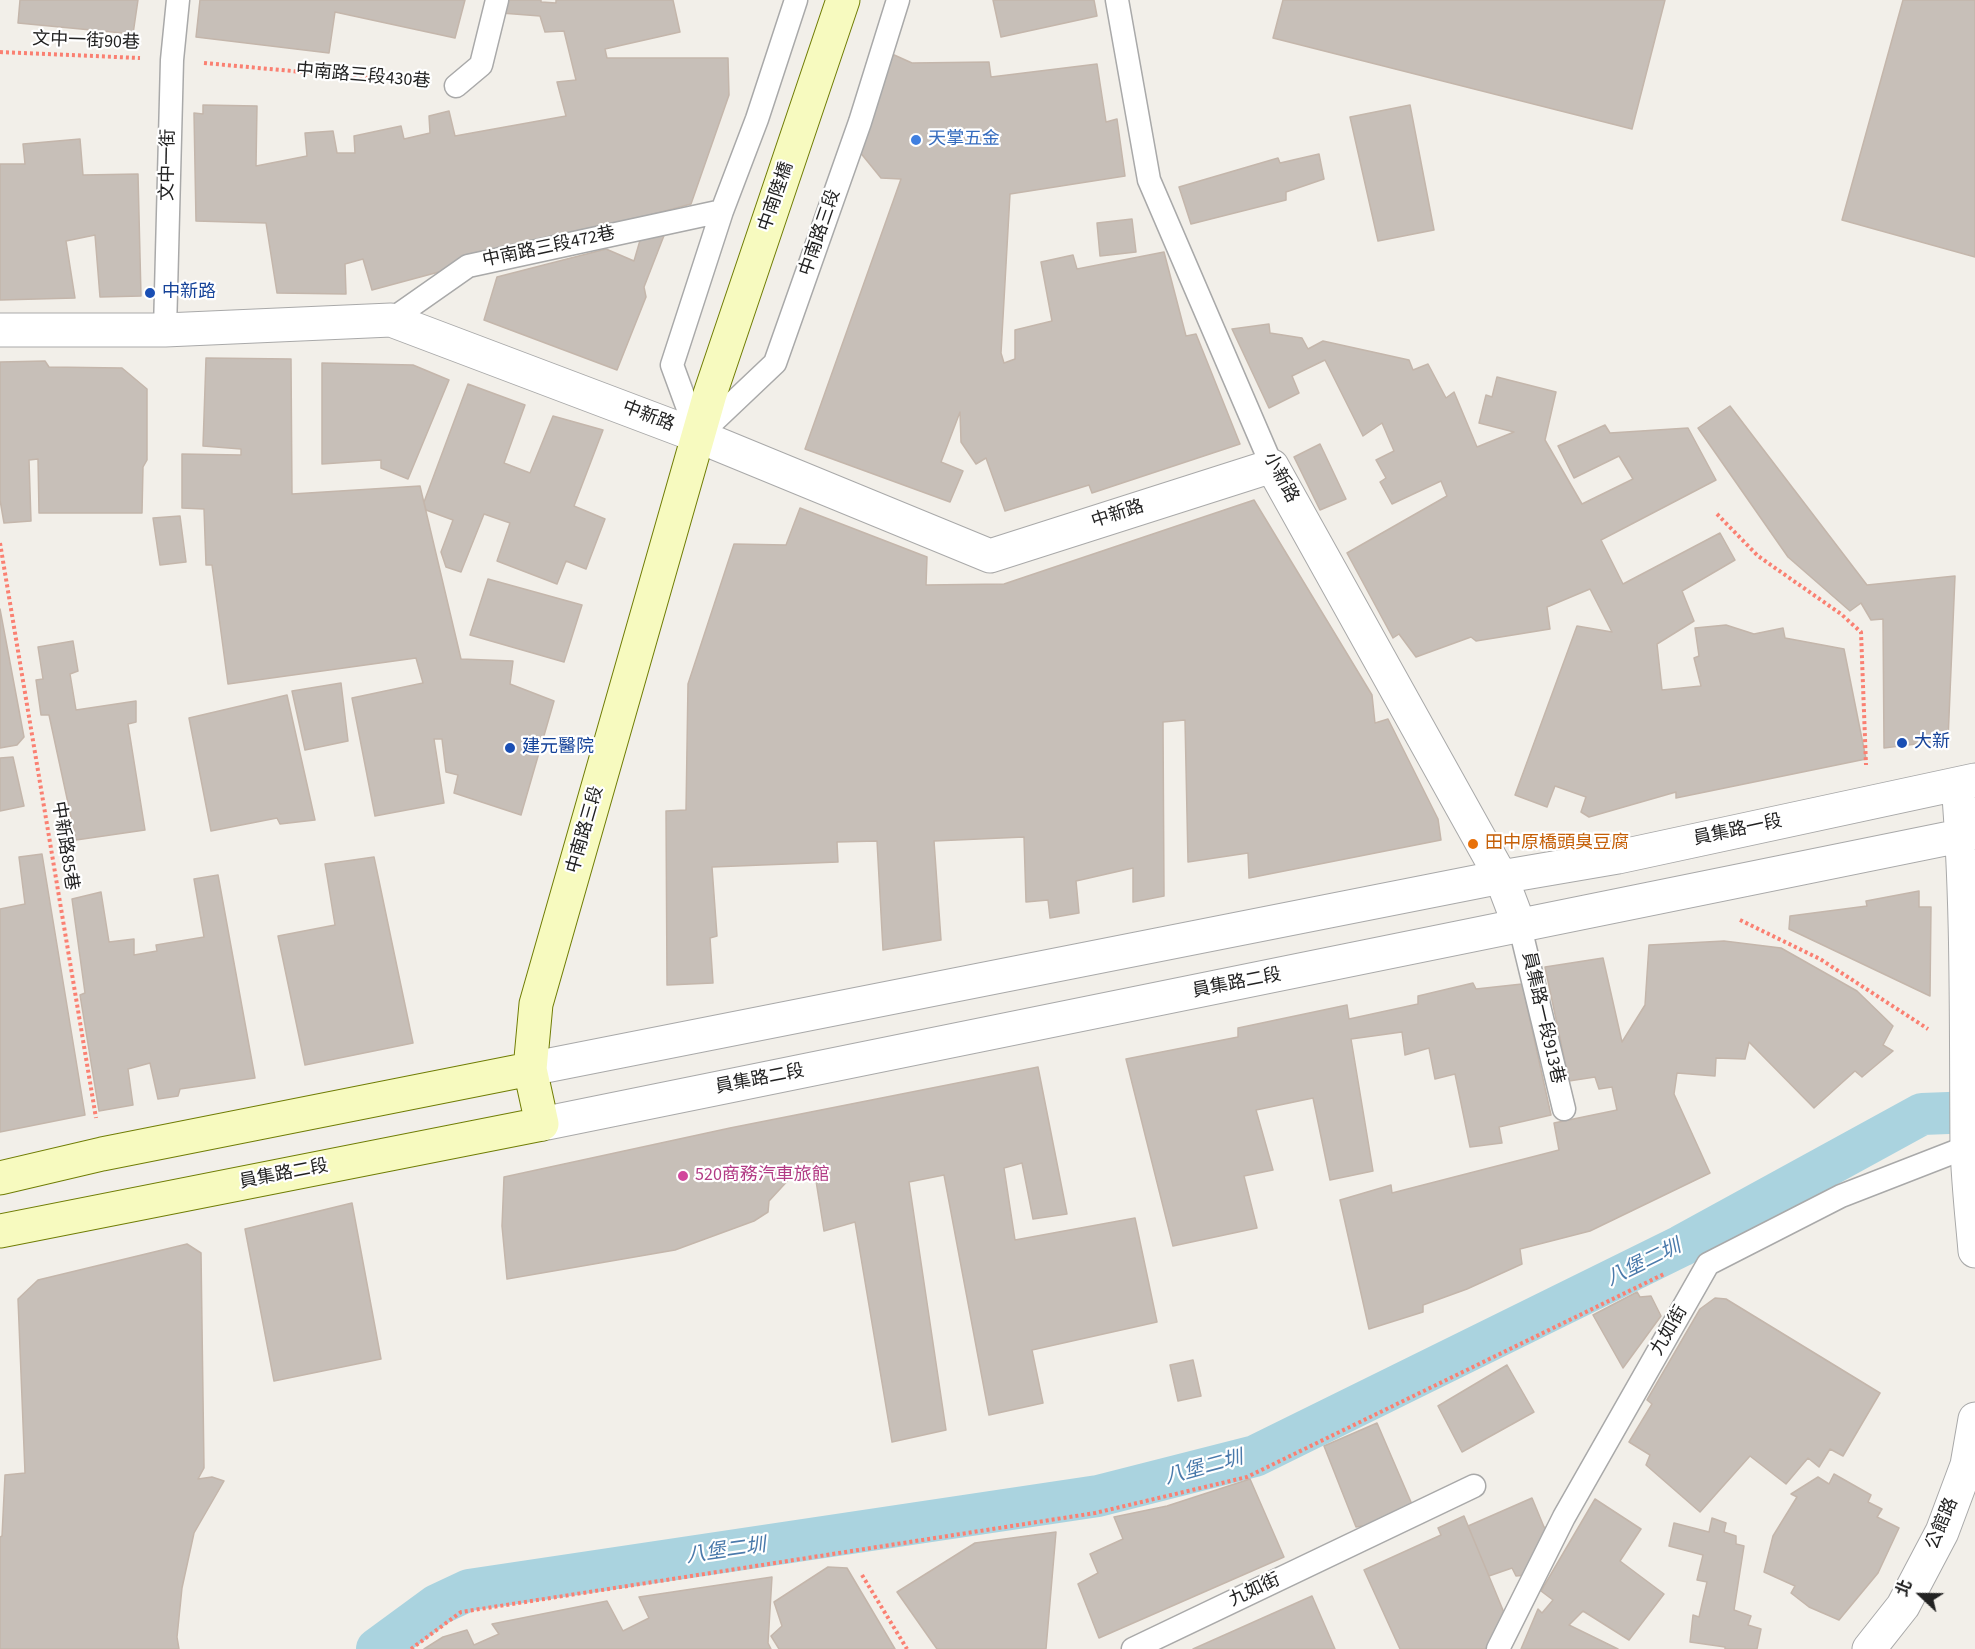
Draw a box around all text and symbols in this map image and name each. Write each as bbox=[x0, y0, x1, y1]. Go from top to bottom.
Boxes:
street label: 文中一街90巷 bbox=[32, 29, 140, 55]
street label: 中南路三段430巷 bbox=[295, 60, 431, 94]
street label: 文中一街 bbox=[158, 129, 180, 201]
place label: 天掌五金 bbox=[928, 129, 1000, 151]
marker: 天掌五金 bbox=[909, 133, 923, 147]
street label: 中南陸橋 bbox=[755, 159, 799, 235]
street label: 中南路三段 bbox=[796, 187, 846, 279]
street label: 中南路三段472巷 bbox=[481, 223, 617, 273]
place label: 中新路 bbox=[162, 282, 216, 304]
marker: 中新路 bbox=[143, 286, 157, 300]
street label: 中新路 bbox=[619, 397, 677, 437]
street label: 小新路 bbox=[1258, 449, 1302, 507]
street label: 中新路 bbox=[1089, 496, 1147, 534]
place label: 大新 bbox=[1914, 732, 1950, 754]
marker: 大新 bbox=[1895, 736, 1909, 750]
place label: 建元醫院 bbox=[522, 737, 594, 759]
marker: 建元醫院 bbox=[503, 741, 517, 755]
street label: 中南路三段 bbox=[563, 784, 609, 876]
street label: 中新路85巷 bbox=[46, 800, 82, 892]
street label: 員集路一段 bbox=[1692, 811, 1784, 851]
place label: 田中原橋頭臭豆腐 bbox=[1485, 833, 1629, 855]
marker: 田中原橋頭臭豆腐 bbox=[1466, 837, 1480, 851]
street label: 員集路一段913巷 bbox=[1516, 950, 1568, 1086]
street label: 員集路二段 bbox=[1191, 965, 1283, 1003]
street label: 員集路二段 bbox=[714, 1061, 806, 1099]
street label: 員集路二段 bbox=[238, 1156, 330, 1194]
place label: 520商務汽車旅館 bbox=[695, 1165, 830, 1187]
marker: 520商務汽車旅館 bbox=[676, 1169, 690, 1183]
water label: 八堡二圳 bbox=[1603, 1236, 1685, 1292]
street label: 九如街 bbox=[1647, 1302, 1693, 1360]
water label: 八堡二圳 bbox=[1162, 1447, 1246, 1491]
street label: 公館路 bbox=[1923, 1495, 1963, 1553]
water label: 八堡二圳 bbox=[685, 1535, 767, 1569]
north arrow bbox=[1891, 1565, 1951, 1625]
street label: 九如街 bbox=[1226, 1570, 1284, 1612]
text: 北 bbox=[1891, 1577, 1918, 1600]

